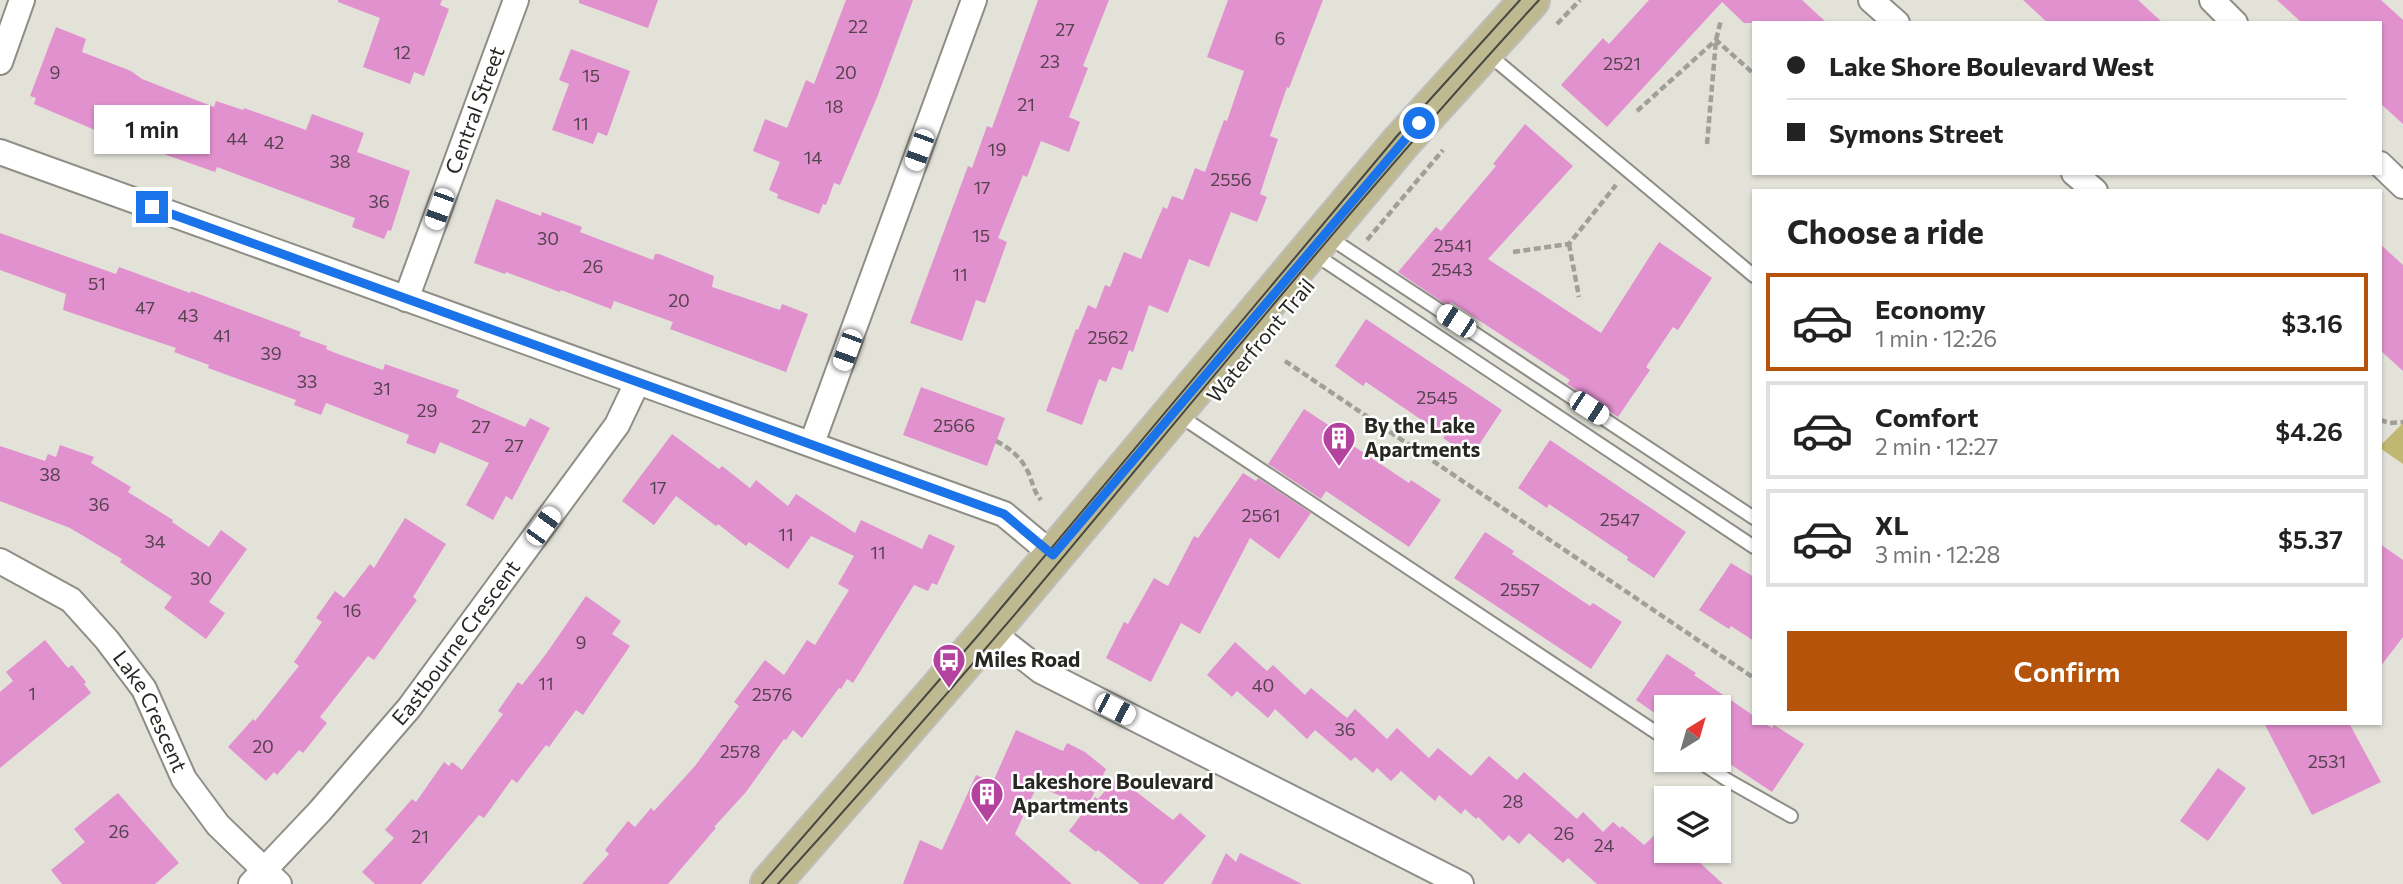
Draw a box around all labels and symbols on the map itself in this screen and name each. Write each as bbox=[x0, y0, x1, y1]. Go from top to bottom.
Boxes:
house number: 22 bbox=[848, 15, 868, 37]
house number: 27 bbox=[1055, 18, 1075, 40]
house number: 6 bbox=[1275, 27, 1285, 49]
house number: 12 bbox=[393, 41, 411, 63]
street label: Central Street bbox=[439, 43, 509, 177]
house number: 23 bbox=[1040, 50, 1060, 72]
house number: 2521 bbox=[1603, 52, 1641, 74]
house number: 9 bbox=[50, 61, 60, 83]
house number: 20 bbox=[835, 61, 857, 83]
house number: 15 bbox=[582, 64, 600, 86]
house number: 21 bbox=[1017, 93, 1035, 115]
house number: 18 bbox=[825, 95, 843, 117]
callout: 1 min bbox=[94, 106, 210, 154]
route start bbox=[1403, 107, 1435, 139]
house number: 11 bbox=[573, 112, 589, 134]
house number: 44 bbox=[226, 127, 248, 149]
car bbox=[902, 127, 937, 173]
house number: 42 bbox=[264, 131, 284, 153]
house number: 19 bbox=[988, 138, 1006, 160]
house number: 14 bbox=[804, 146, 822, 168]
house number: 38 bbox=[329, 150, 351, 172]
house number: 2556 bbox=[1210, 168, 1252, 190]
house number: 17 bbox=[973, 176, 991, 198]
car bbox=[422, 186, 457, 232]
house number: 36 bbox=[368, 190, 390, 212]
route end bbox=[136, 191, 168, 223]
house number: 15 bbox=[972, 224, 990, 246]
house number: 30 bbox=[537, 227, 559, 249]
house number: 2541 bbox=[1434, 234, 1472, 256]
house number: 26 bbox=[583, 255, 603, 277]
house number: 2543 bbox=[1431, 258, 1473, 280]
house number: 11 bbox=[952, 263, 968, 285]
house number: 51 bbox=[88, 272, 106, 294]
street label: Waterfront Trail bbox=[1201, 273, 1319, 407]
house number: 20 bbox=[668, 289, 690, 311]
house number: 47 bbox=[135, 296, 155, 318]
car bbox=[1433, 301, 1480, 341]
house number: 43 bbox=[177, 304, 199, 326]
house number: 41 bbox=[213, 324, 231, 346]
house number: 2562 bbox=[1087, 326, 1129, 348]
car bbox=[830, 327, 865, 373]
house number: 39 bbox=[260, 342, 282, 364]
house number: 33 bbox=[297, 370, 317, 392]
house number: 31 bbox=[373, 377, 391, 399]
house number: 2545 bbox=[1416, 386, 1458, 408]
car bbox=[1566, 388, 1613, 428]
house number: 29 bbox=[417, 399, 437, 421]
place label: By the Lake Apartments bbox=[1364, 412, 1481, 461]
house number: 2566 bbox=[933, 414, 975, 436]
house number: 27 bbox=[471, 415, 491, 437]
building icon: By the Lake Apartments bbox=[1320, 419, 1358, 468]
house number: 27 bbox=[504, 434, 524, 456]
house number: 38 bbox=[39, 463, 61, 485]
house number: 17 bbox=[649, 476, 667, 498]
house number: 36 bbox=[88, 493, 110, 515]
car bbox=[523, 503, 564, 549]
house number: 2561 bbox=[1242, 504, 1280, 526]
house number: 2547 bbox=[1600, 508, 1640, 530]
house number: 11 bbox=[778, 523, 794, 545]
house number: 34 bbox=[144, 530, 166, 552]
house number: 11 bbox=[870, 541, 886, 563]
street label: Eastbourne Crescent bbox=[386, 555, 524, 730]
house number: 30 bbox=[190, 567, 212, 589]
house number: 2557 bbox=[1500, 578, 1540, 600]
house number: 16 bbox=[343, 599, 361, 621]
house number: 9 bbox=[576, 631, 586, 653]
bus stop icon: Miles Road bbox=[930, 641, 968, 690]
street label: Lake Crescent bbox=[109, 645, 193, 776]
place label: Miles Road bbox=[974, 646, 1080, 671]
house number: 11 bbox=[538, 672, 554, 694]
house number: 40 bbox=[1252, 674, 1274, 696]
house number: 1 bbox=[28, 682, 36, 704]
house number: 2576 bbox=[752, 683, 792, 705]
car bbox=[1092, 690, 1139, 728]
north arrow bbox=[1654, 695, 1731, 772]
house number: 36 bbox=[1334, 718, 1356, 740]
house number: 20 bbox=[252, 735, 274, 757]
house number: 2578 bbox=[720, 740, 760, 762]
house number: 2531 bbox=[2308, 750, 2346, 772]
place label: Lakeshore Boulevard Apartments bbox=[1012, 768, 1214, 817]
building icon: Lakeshore Boulevard Apartments bbox=[968, 775, 1006, 824]
house number: 28 bbox=[1503, 790, 1524, 812]
house number: 26 bbox=[109, 820, 129, 842]
house number: 26 bbox=[1554, 822, 1574, 844]
house number: 21 bbox=[411, 825, 429, 847]
house number: 24 bbox=[1594, 834, 1614, 856]

